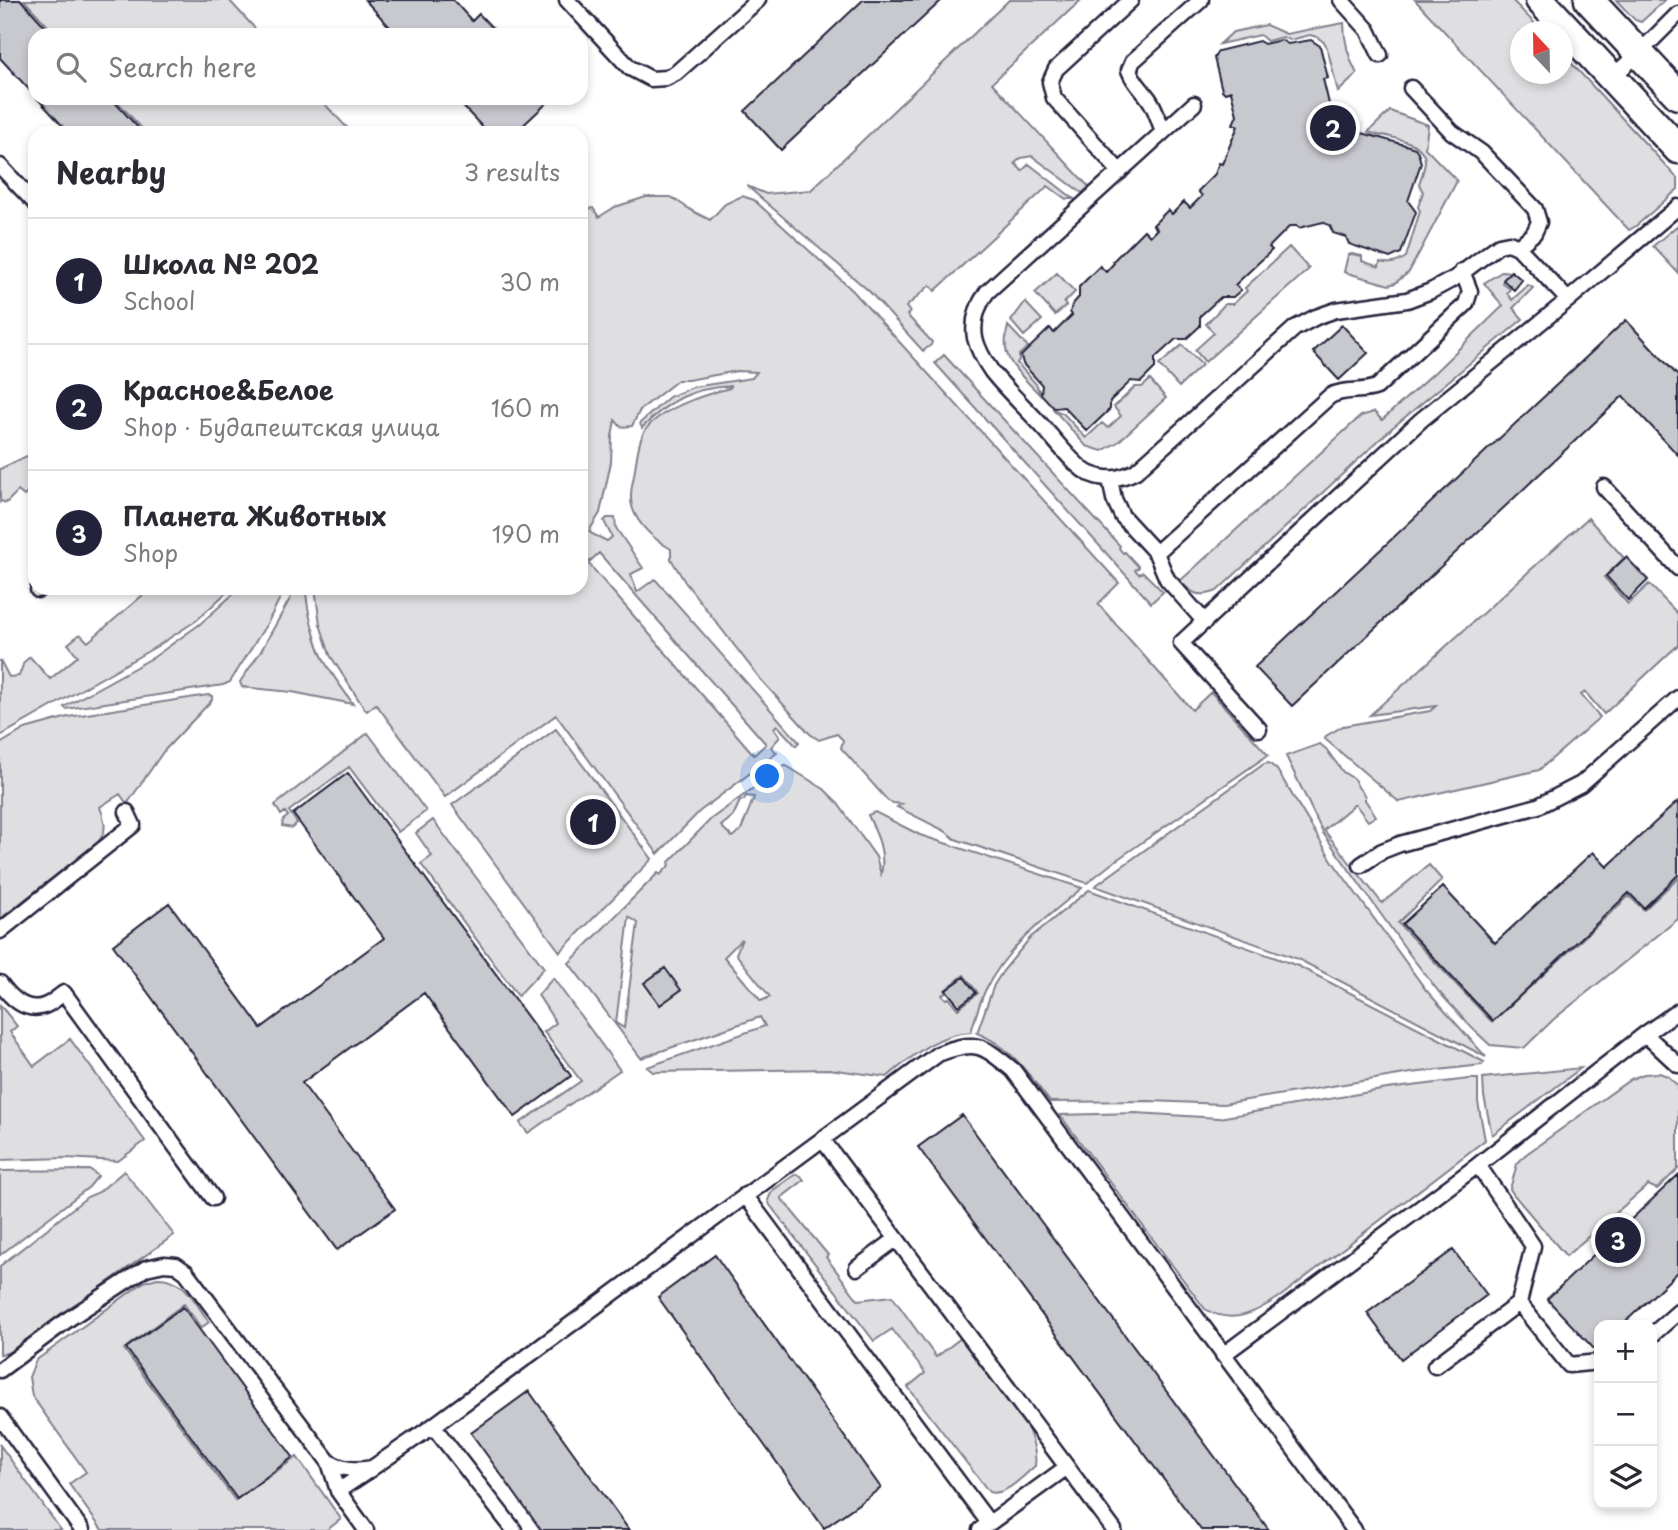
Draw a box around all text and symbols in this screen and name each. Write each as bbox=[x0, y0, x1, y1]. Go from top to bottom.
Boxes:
north arrow bbox=[1510, 21, 1573, 84]
search box bbox=[28, 28, 588, 105]
text: Search here bbox=[108, 47, 257, 86]
icon: search bbox=[52, 48, 90, 86]
pin: 2 bbox=[1310, 102, 1356, 154]
text: Nearby bbox=[56, 149, 166, 194]
text: 3 results bbox=[464, 154, 560, 189]
text: Школа № 202 bbox=[123, 244, 319, 283]
text: 1 bbox=[74, 264, 85, 299]
text: 30 m bbox=[499, 264, 560, 299]
text: School bbox=[123, 283, 195, 318]
text: Красное&Белое bbox=[123, 370, 334, 409]
text: 2 bbox=[71, 390, 87, 425]
text: 160 m bbox=[491, 390, 560, 425]
text: Shop · Будапештская улица bbox=[123, 409, 439, 444]
text: Планета Животных bbox=[123, 496, 386, 535]
text: 3 bbox=[71, 516, 87, 551]
text: 190 m bbox=[492, 516, 560, 551]
text: Shop bbox=[123, 535, 178, 570]
your location bbox=[750, 759, 784, 793]
pin: 1 bbox=[570, 796, 616, 848]
pin: 3 bbox=[1595, 1214, 1641, 1266]
map controls bbox=[1594, 1320, 1657, 1509]
button: + bbox=[1594, 1320, 1657, 1383]
button: − bbox=[1594, 1383, 1657, 1446]
button: layers bbox=[1594, 1446, 1657, 1509]

